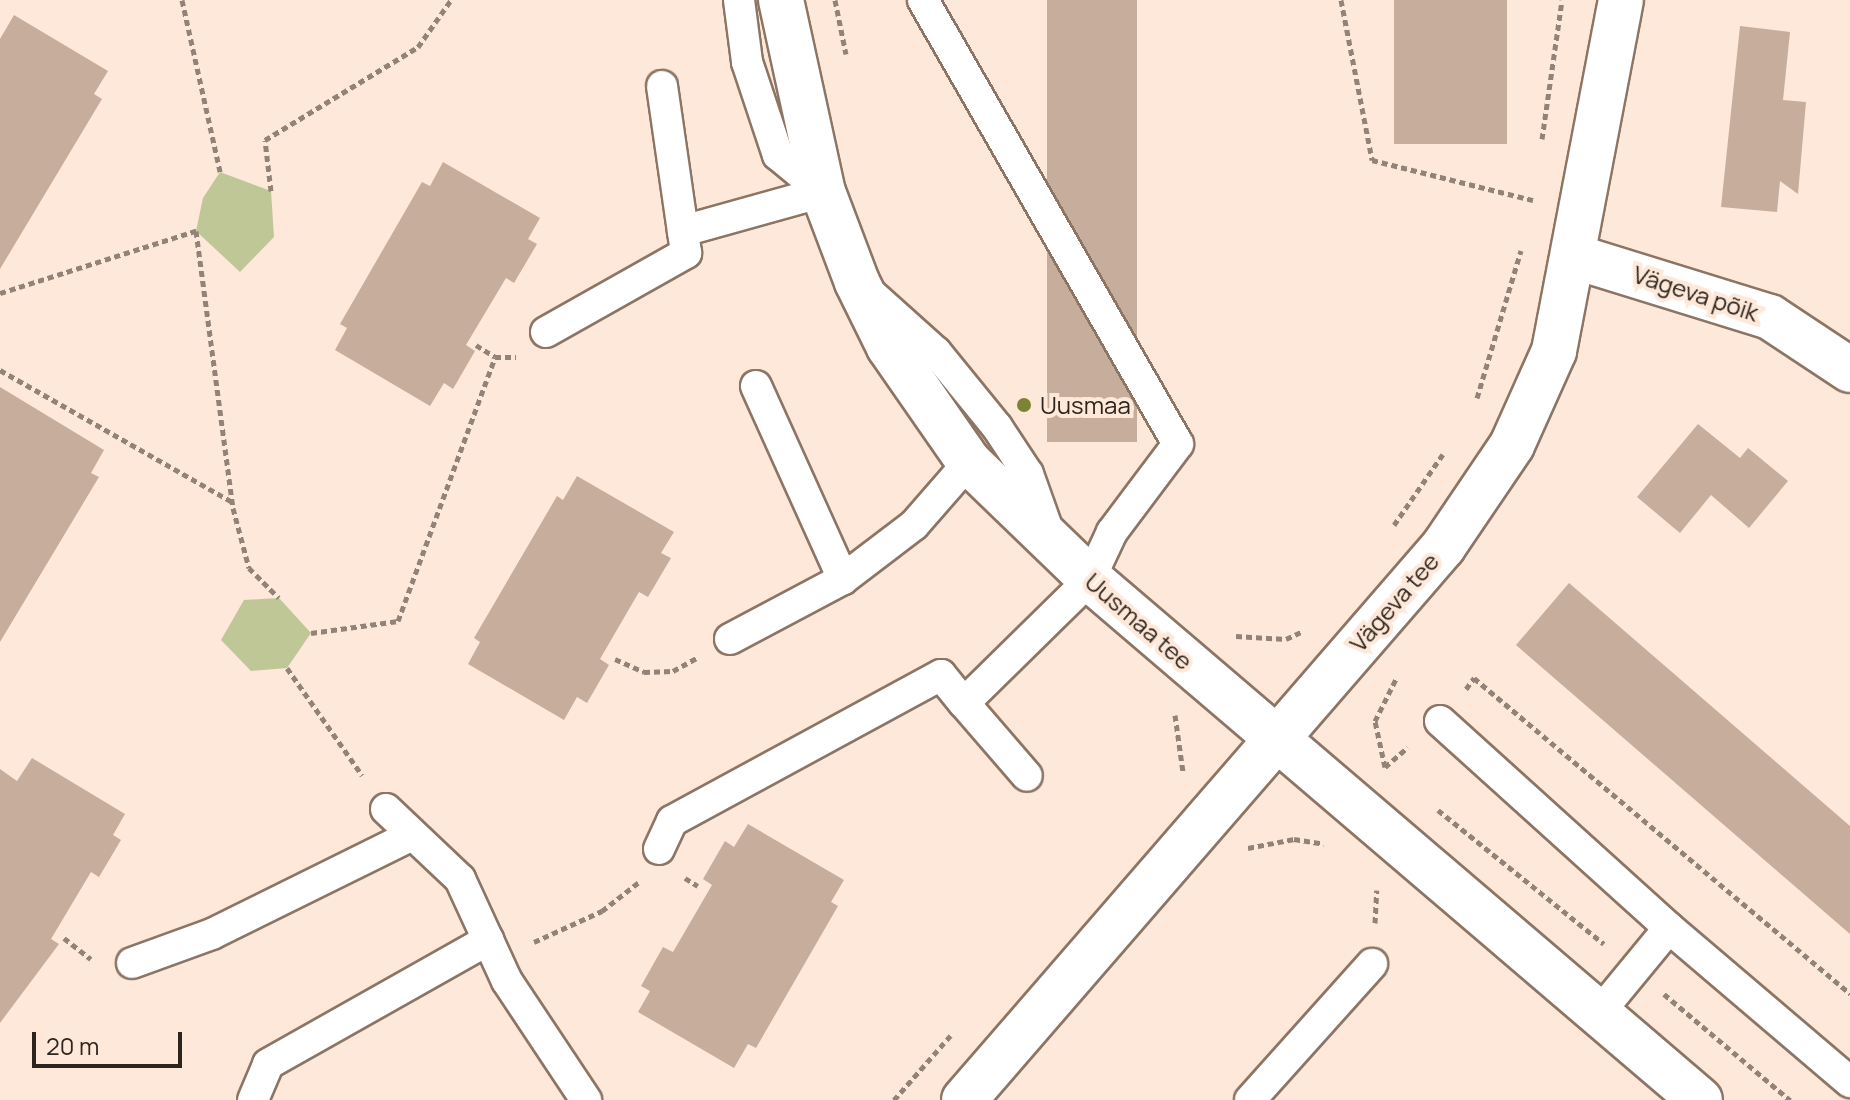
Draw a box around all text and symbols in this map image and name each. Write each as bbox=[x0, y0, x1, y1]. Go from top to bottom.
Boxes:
street label: Vägeva põik bbox=[1630, 259, 1762, 327]
place label: Uusmaa bbox=[1040, 391, 1131, 419]
marker: Uusmaa bbox=[1015, 396, 1033, 414]
street label: Vägeva tee bbox=[1343, 547, 1445, 657]
street label: Uusmaa tee bbox=[1079, 567, 1199, 675]
scale bar bbox=[36, 1016, 186, 1066]
text: 20 m bbox=[46, 1029, 99, 1062]

